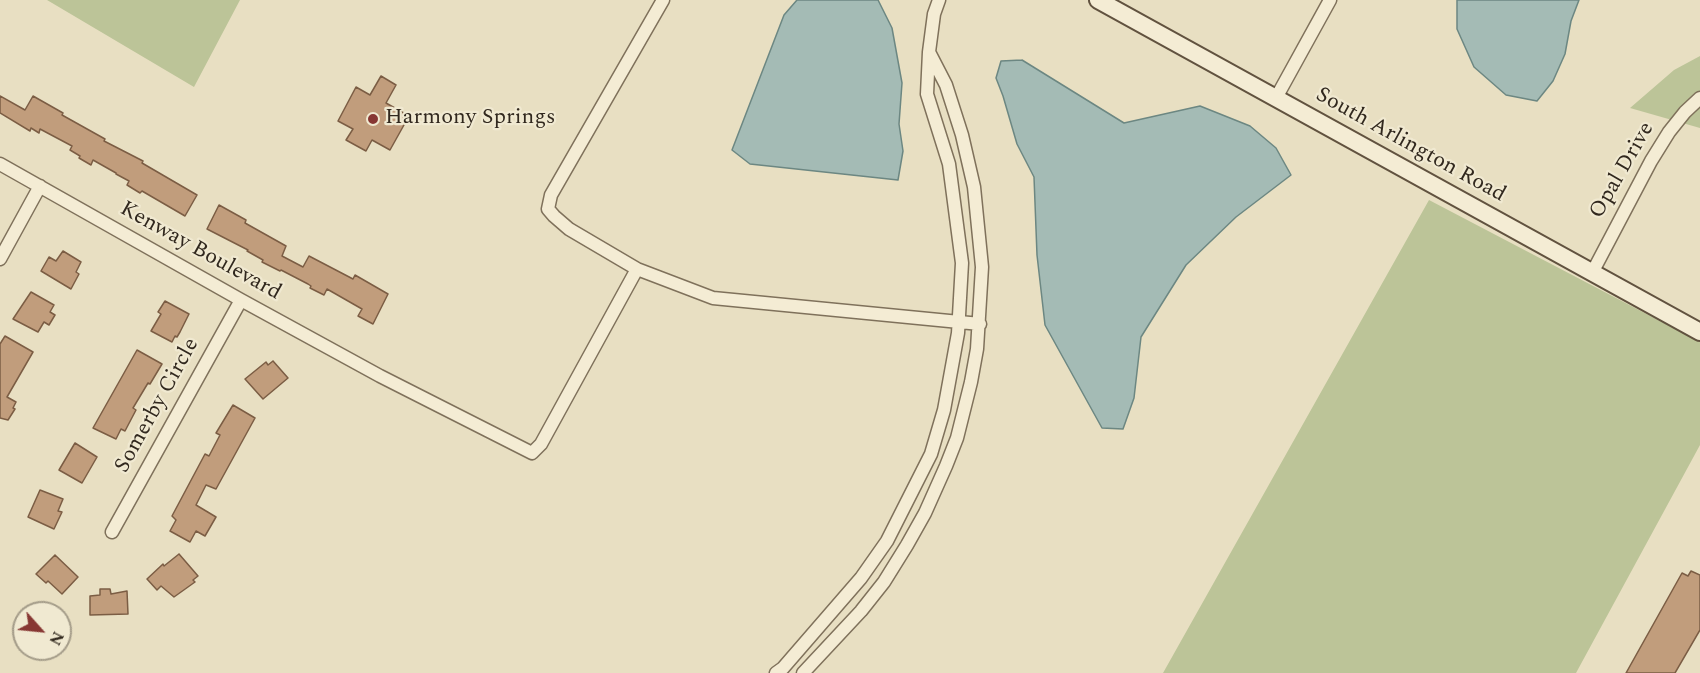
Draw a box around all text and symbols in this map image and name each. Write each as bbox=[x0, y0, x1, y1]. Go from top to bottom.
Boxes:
street label: South Arlington Road bbox=[1310, 83, 1510, 209]
place label: Harmony Springs bbox=[385, 106, 556, 132]
marker: Harmony Springs bbox=[366, 112, 380, 126]
street label: Opal Drive bbox=[1585, 118, 1661, 224]
street label: Kenway Boulevard bbox=[115, 197, 285, 307]
street label: Somerby Circle bbox=[110, 334, 206, 478]
north arrow bbox=[12, 601, 72, 661]
text: N bbox=[43, 627, 70, 650]

